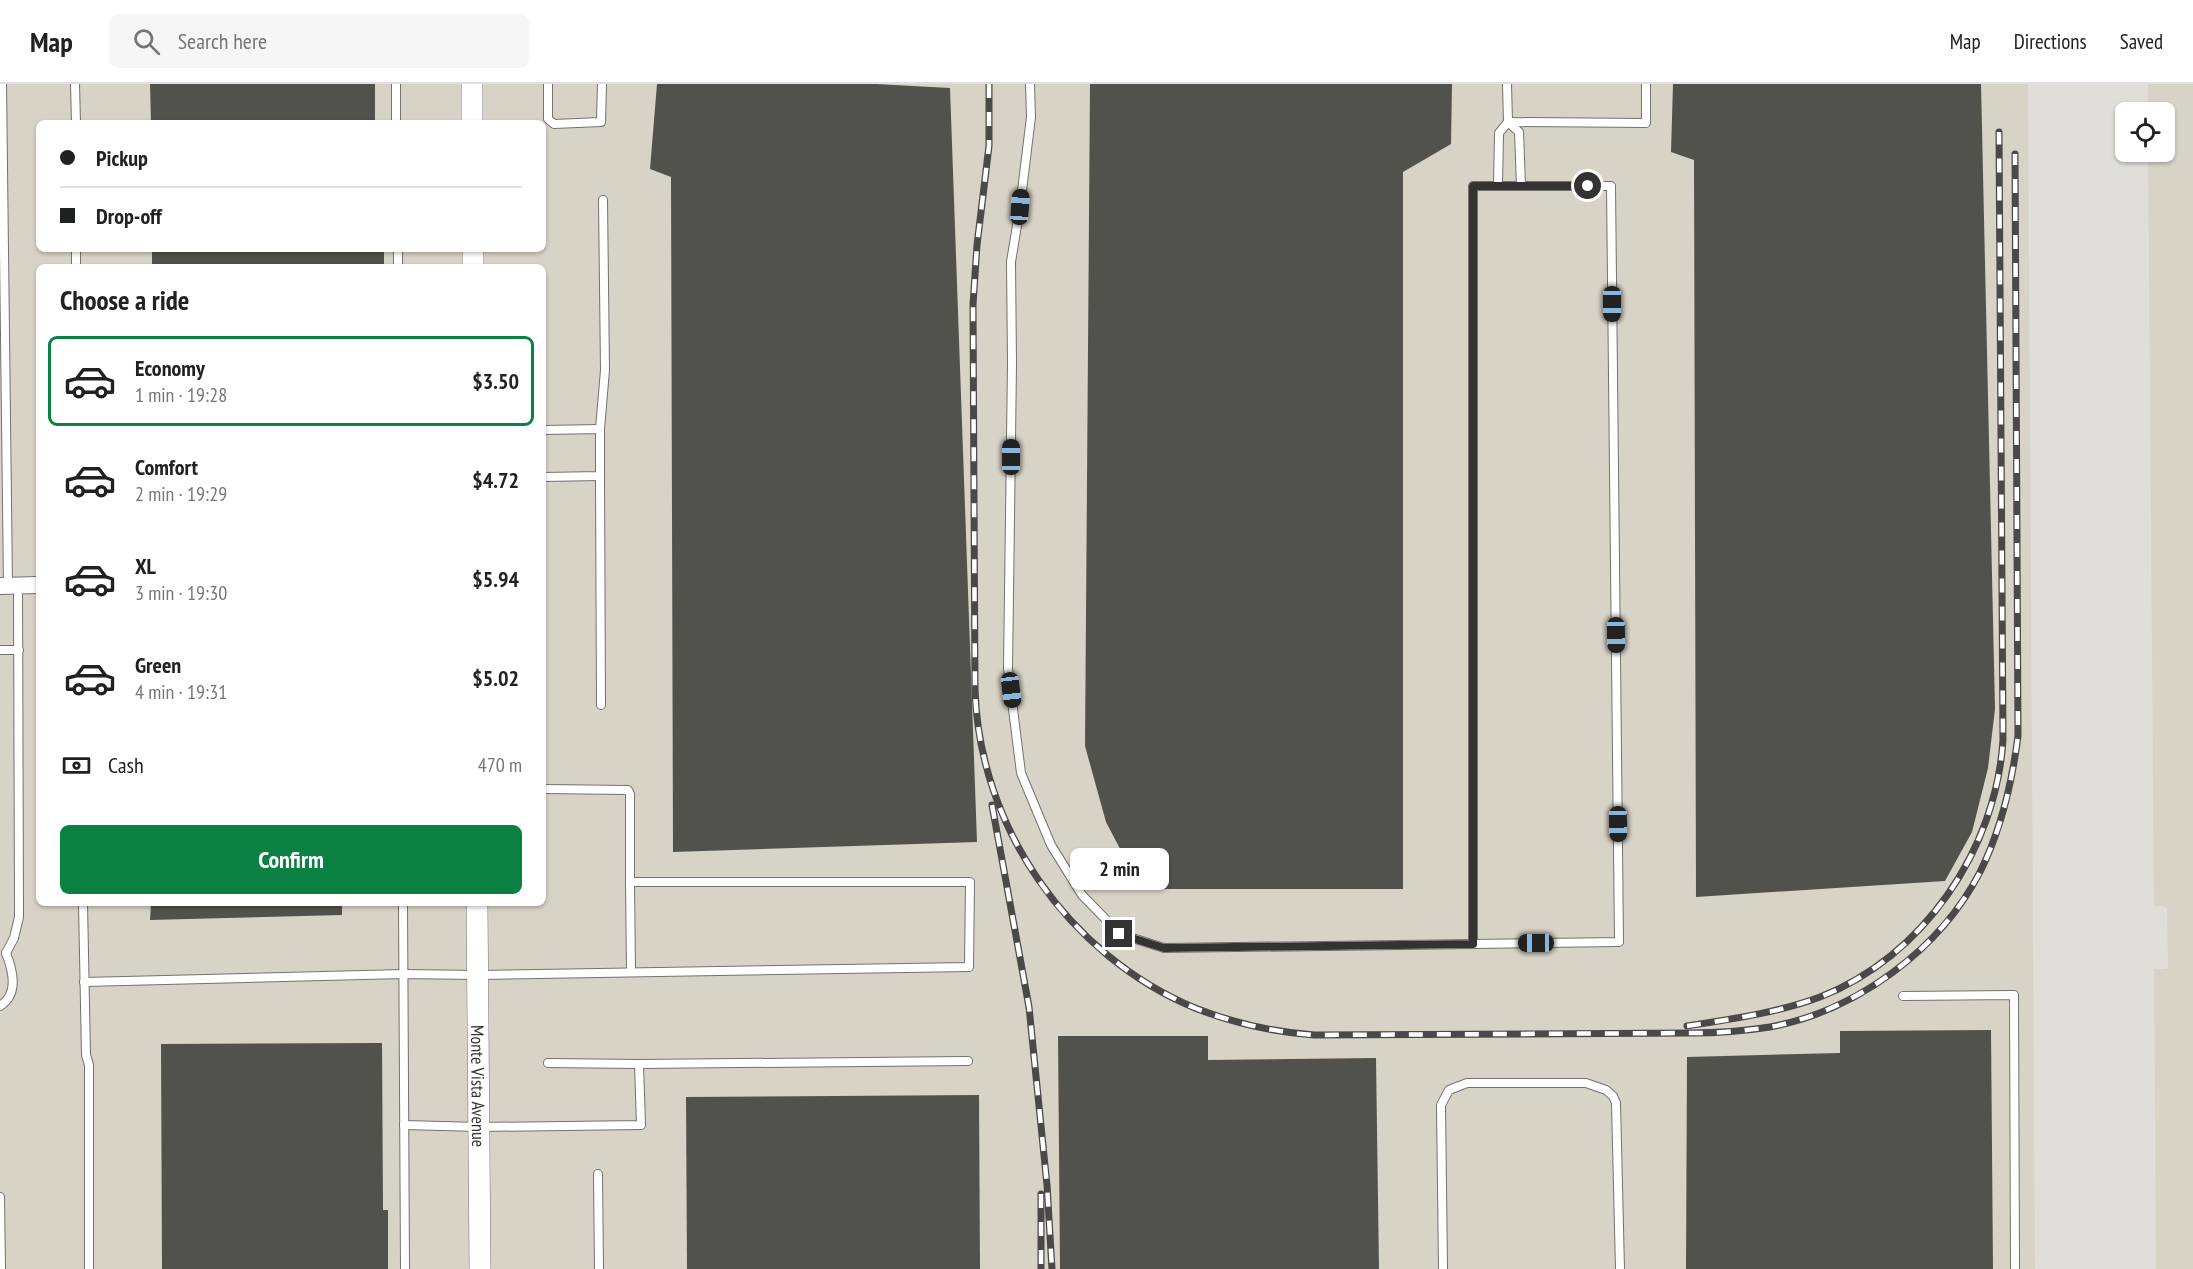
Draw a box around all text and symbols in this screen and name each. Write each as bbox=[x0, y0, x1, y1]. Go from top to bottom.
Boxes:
search box bbox=[109, 14, 529, 68]
text: Map bbox=[30, 23, 73, 60]
icon: search bbox=[130, 25, 163, 58]
text: Search here bbox=[178, 27, 267, 55]
text: Map bbox=[1950, 28, 1981, 55]
text: Directions bbox=[2014, 28, 2087, 55]
text: Saved bbox=[2120, 28, 2163, 55]
map controls bbox=[2115, 102, 2175, 162]
button: locate bbox=[2115, 102, 2175, 162]
text: Pickup bbox=[96, 144, 148, 172]
route start bbox=[1574, 172, 1601, 199]
car bbox=[1010, 188, 1030, 226]
text: Drop-off bbox=[96, 202, 162, 230]
text: Choose a ride bbox=[60, 283, 189, 317]
car bbox=[1603, 286, 1621, 322]
icon: car bbox=[63, 354, 117, 408]
text: Economy bbox=[135, 354, 205, 382]
text: $3.50 bbox=[472, 367, 519, 395]
text: 1 min · 19:28 bbox=[135, 382, 227, 408]
car bbox=[1002, 439, 1020, 475]
icon: car bbox=[63, 453, 117, 507]
text: Comfort bbox=[135, 453, 198, 481]
text: $4.72 bbox=[472, 466, 519, 494]
text: 2 min · 19:29 bbox=[135, 481, 227, 507]
icon: car bbox=[63, 552, 117, 606]
text: XL bbox=[135, 552, 156, 580]
text: $5.94 bbox=[472, 565, 519, 593]
text: 3 min · 19:30 bbox=[135, 580, 227, 606]
car bbox=[1607, 617, 1625, 653]
icon: car bbox=[63, 651, 117, 705]
text: Green bbox=[135, 651, 181, 679]
text: $5.02 bbox=[472, 664, 519, 692]
car bbox=[1000, 671, 1022, 709]
text: 4 min · 19:31 bbox=[135, 679, 227, 705]
icon: cash bbox=[60, 749, 93, 782]
text: Cash bbox=[108, 751, 144, 779]
text: 470 m bbox=[478, 752, 522, 778]
car bbox=[1609, 806, 1627, 842]
button: Confirm bbox=[60, 825, 522, 894]
callout: 2 min bbox=[1070, 847, 1168, 889]
text: 2 min bbox=[1099, 856, 1140, 882]
route end bbox=[1105, 920, 1132, 947]
car bbox=[1518, 934, 1554, 952]
street label: Monte Vista Avenue bbox=[466, 1025, 491, 1147]

